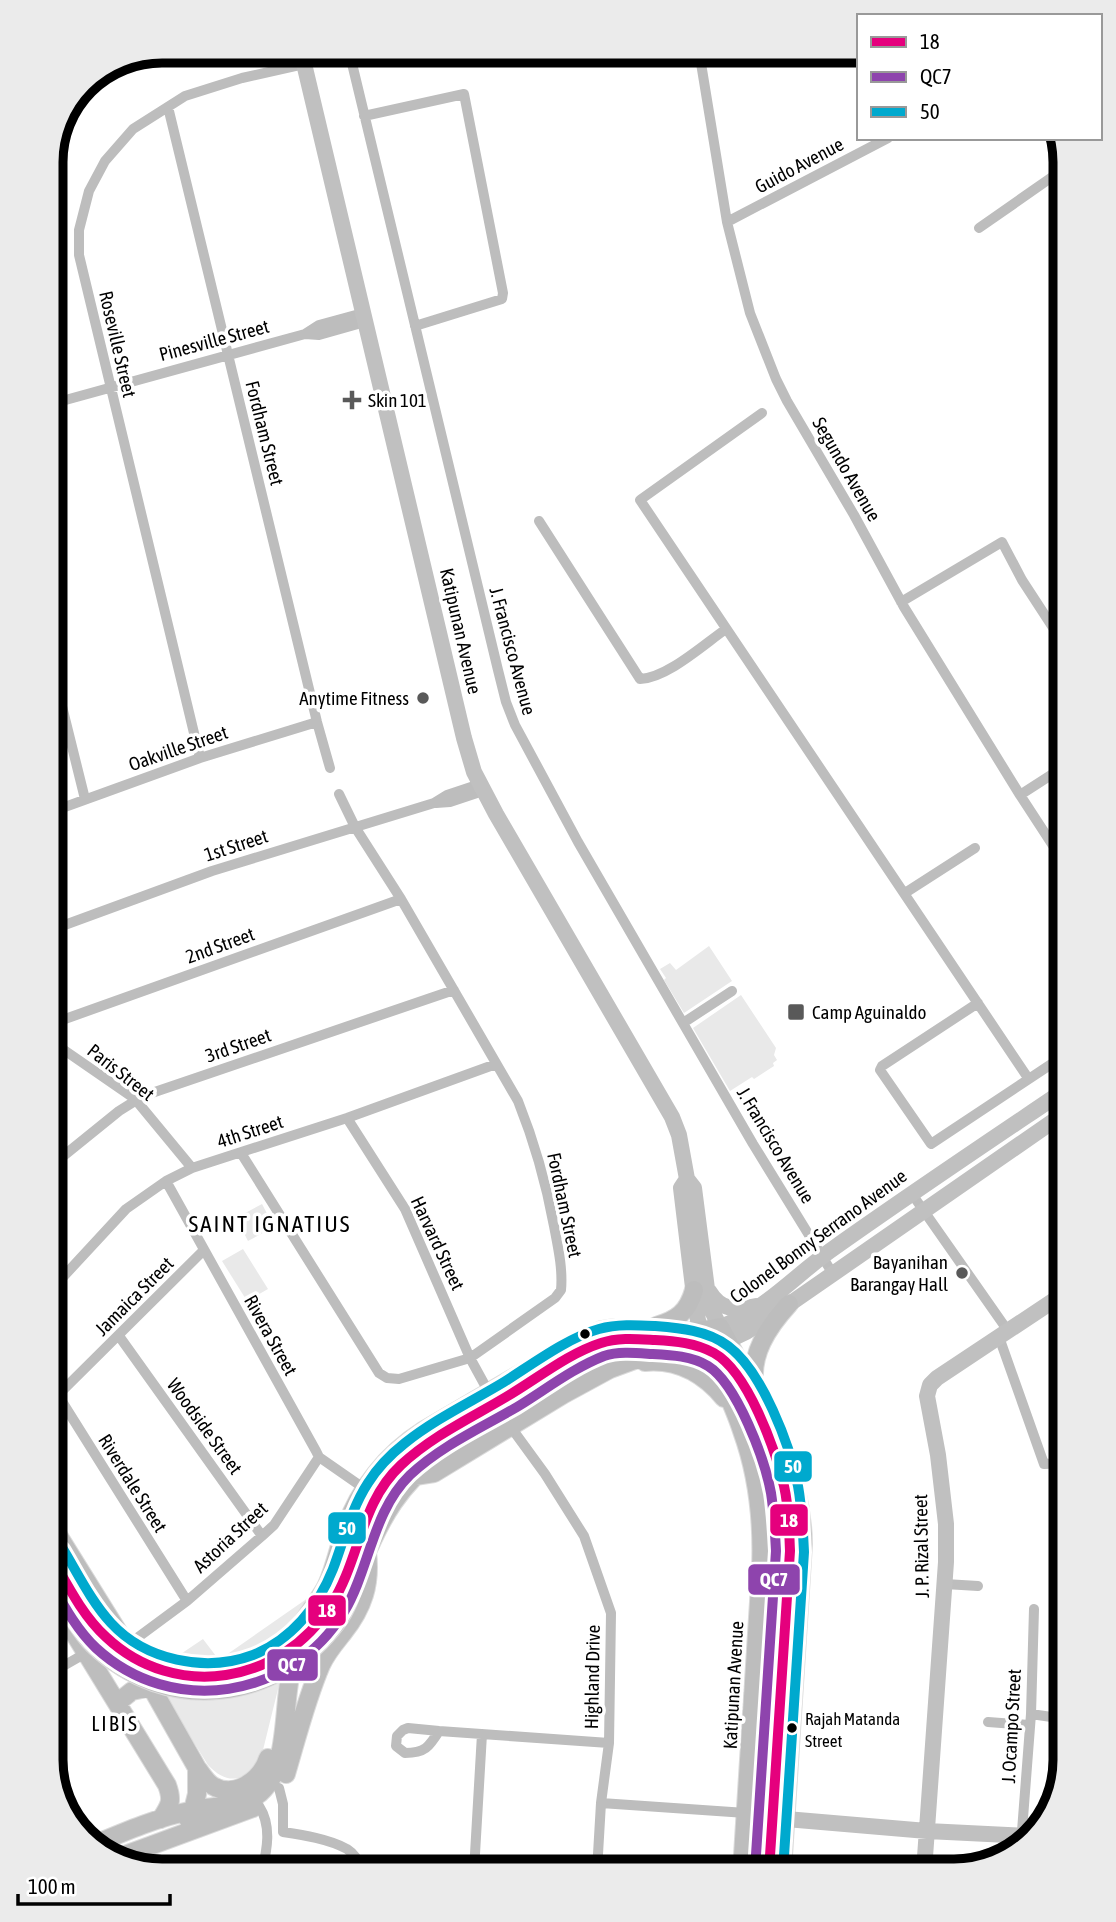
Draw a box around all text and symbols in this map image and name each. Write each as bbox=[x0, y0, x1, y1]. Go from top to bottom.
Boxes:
legend bbox=[857, 14, 1102, 140]
text: 18 bbox=[920, 29, 940, 53]
text: QC7 bbox=[920, 64, 952, 88]
text: 50 bbox=[920, 99, 940, 123]
street label: Guido Avenue bbox=[751, 133, 847, 197]
street label: Roseville Street bbox=[95, 289, 141, 399]
street label: Pinesville Street bbox=[157, 315, 271, 365]
street label: Fordham Street bbox=[241, 379, 289, 487]
place label: Skin 101 bbox=[368, 389, 427, 411]
marker: Skin 101 bbox=[342, 390, 362, 410]
street label: Segundo Avenue bbox=[808, 413, 886, 525]
street label: Katipunan Avenue bbox=[436, 566, 486, 696]
street label: J. Francisco Avenue bbox=[485, 585, 541, 717]
place label: Anytime Fitness bbox=[299, 687, 409, 709]
marker: Anytime Fitness bbox=[415, 690, 431, 706]
street label: Oakville Street bbox=[126, 721, 230, 775]
street label: 1st Street bbox=[201, 824, 271, 866]
street label: 2nd Street bbox=[183, 922, 257, 968]
place label: Camp Aguinaldo bbox=[812, 1001, 927, 1023]
marker: Camp Aguinaldo bbox=[786, 1002, 806, 1022]
street label: 3rd Street bbox=[202, 1024, 274, 1066]
street label: Paris Street bbox=[83, 1039, 159, 1105]
street label: J. Francisco Avenue bbox=[733, 1083, 819, 1207]
street label: 4th Street bbox=[214, 1110, 286, 1152]
street label: Fordham Street bbox=[543, 1150, 587, 1260]
street label: Colonel Bonny Serrano Avenue bbox=[725, 1164, 911, 1308]
street label: Harvard Street bbox=[407, 1193, 469, 1293]
district label: SAINT IGNATIUS bbox=[189, 1211, 351, 1237]
place label: Bayanihan Barangay Hall bbox=[850, 1251, 948, 1295]
street label: Jamaica Street bbox=[90, 1252, 178, 1340]
marker: Bayanihan Barangay Hall bbox=[954, 1265, 970, 1281]
street label: Rivera Street bbox=[240, 1291, 302, 1379]
unlabelled marker bbox=[578, 1327, 592, 1341]
street label: Woodside Street bbox=[163, 1374, 247, 1478]
street label: Riverdale Street bbox=[94, 1430, 172, 1536]
line badge: 50 bbox=[773, 1450, 813, 1483]
text: 50 bbox=[784, 1455, 802, 1477]
street label: J. P. Rizal Street bbox=[909, 1494, 933, 1598]
street label: Astoria Street bbox=[188, 1497, 272, 1577]
line badge: 18 bbox=[769, 1503, 809, 1537]
text: 18 bbox=[780, 1509, 798, 1531]
line badge: 50 bbox=[327, 1511, 367, 1545]
text: 50 bbox=[338, 1517, 356, 1539]
line badge: QC7 bbox=[747, 1563, 801, 1596]
text: QC7 bbox=[760, 1568, 788, 1590]
line badge: 18 bbox=[307, 1594, 347, 1627]
text: 18 bbox=[318, 1599, 336, 1621]
street label: Katipunan Avenue bbox=[719, 1620, 747, 1750]
street label: Highland Drive bbox=[580, 1625, 604, 1729]
line badge: QC7 bbox=[266, 1648, 319, 1682]
text: QC7 bbox=[278, 1653, 306, 1675]
street label: J. Ocampo Street bbox=[997, 1668, 1025, 1784]
place label: Rajah Matanda Street bbox=[805, 1709, 900, 1751]
district label: LIBIS bbox=[91, 1711, 139, 1735]
marker: Rajah Matanda Street bbox=[785, 1721, 799, 1735]
scale bar bbox=[18, 1862, 170, 1906]
text: 100 m bbox=[28, 1874, 76, 1898]

